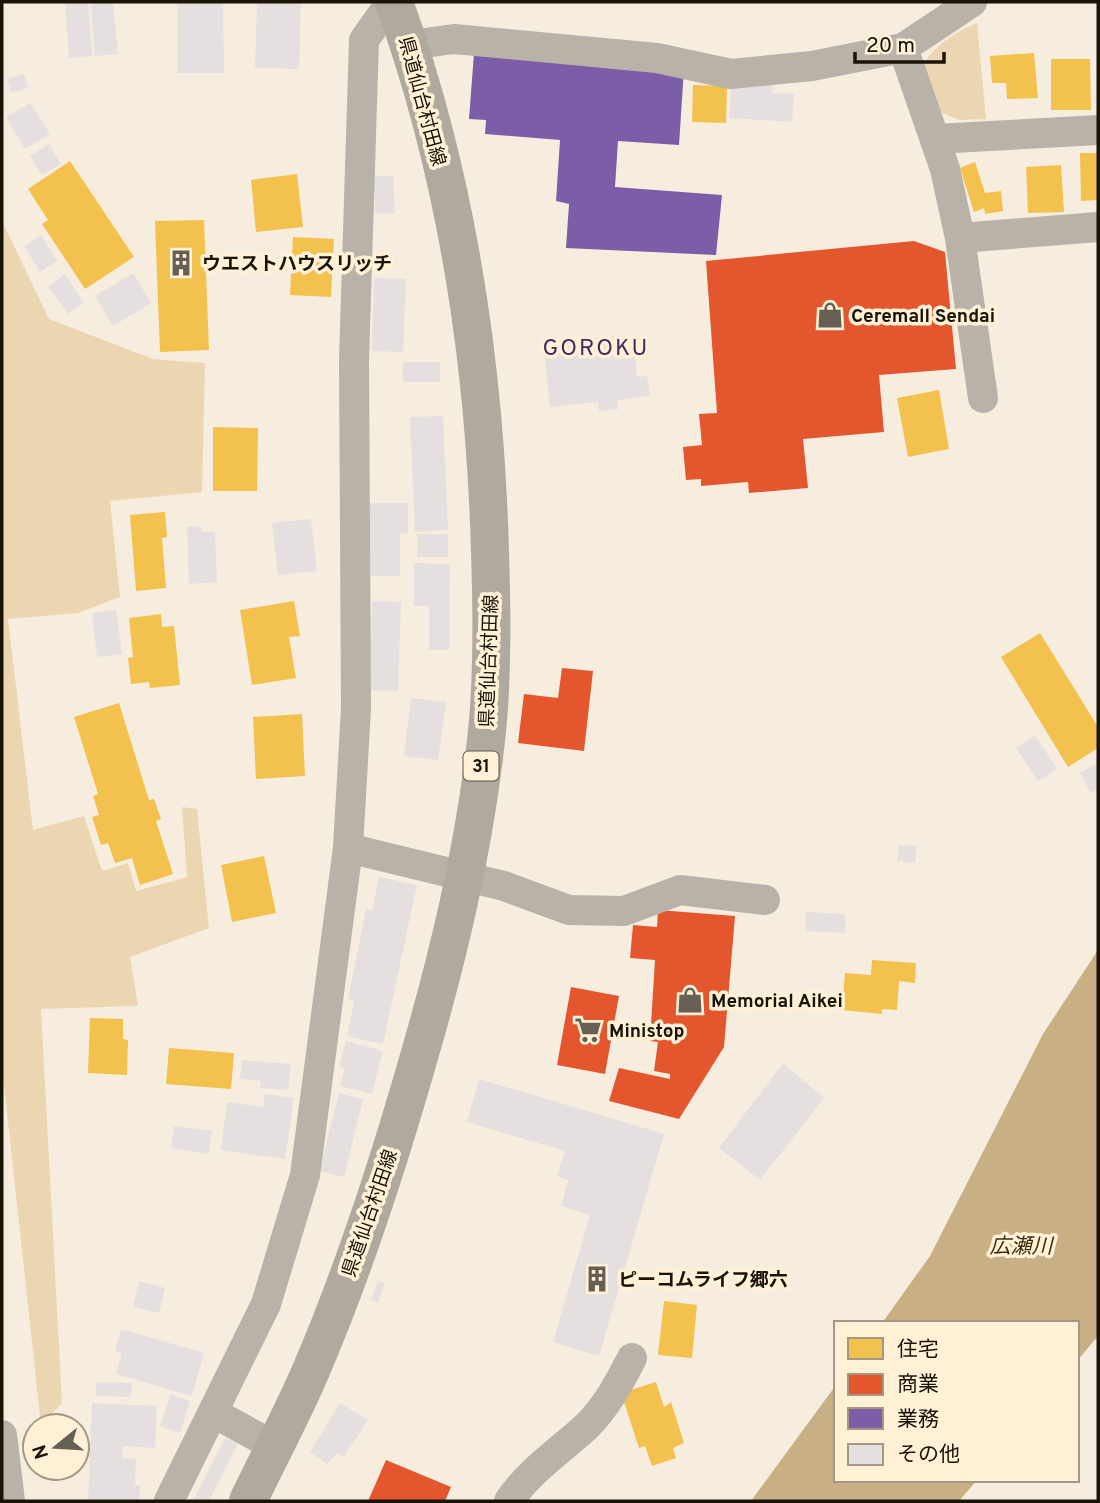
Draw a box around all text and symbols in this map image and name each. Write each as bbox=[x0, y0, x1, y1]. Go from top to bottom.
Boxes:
scale bar bbox=[855, 21, 944, 65]
text: 20 m bbox=[866, 33, 915, 60]
street label: 県道仙台村田線 bbox=[392, 34, 450, 169]
building icon: ウエストハウスリッチ bbox=[166, 248, 196, 278]
place label: ウエストハウスリッチ bbox=[202, 253, 392, 277]
shop icon: Ceremall Sendai bbox=[815, 300, 845, 330]
place label: Ceremall Sendai bbox=[851, 305, 995, 329]
district label: GOROKU bbox=[543, 335, 649, 364]
street label: 県道仙台村田線 bbox=[476, 594, 504, 728]
road number: 31 bbox=[463, 752, 498, 780]
shop icon: Memorial Aikei bbox=[675, 985, 705, 1015]
place label: Memorial Aikei bbox=[711, 990, 843, 1014]
supermarket icon: Ministop bbox=[573, 1015, 603, 1045]
place label: Ministop bbox=[609, 1020, 684, 1044]
street label: 県道仙台村田線 bbox=[338, 1147, 404, 1280]
water label: 広瀬川 bbox=[990, 1234, 1054, 1261]
building icon: ピーコムライフ郷六 bbox=[582, 1264, 612, 1294]
place label: ピーコムライフ郷六 bbox=[618, 1269, 788, 1293]
legend bbox=[834, 1321, 1079, 1482]
text: 住宅 bbox=[897, 1337, 939, 1364]
text: 商業 bbox=[897, 1372, 939, 1399]
text: 業務 bbox=[897, 1407, 939, 1434]
north arrow bbox=[21, 1412, 91, 1482]
text: N bbox=[28, 1441, 55, 1462]
text: その他 bbox=[897, 1442, 960, 1469]

